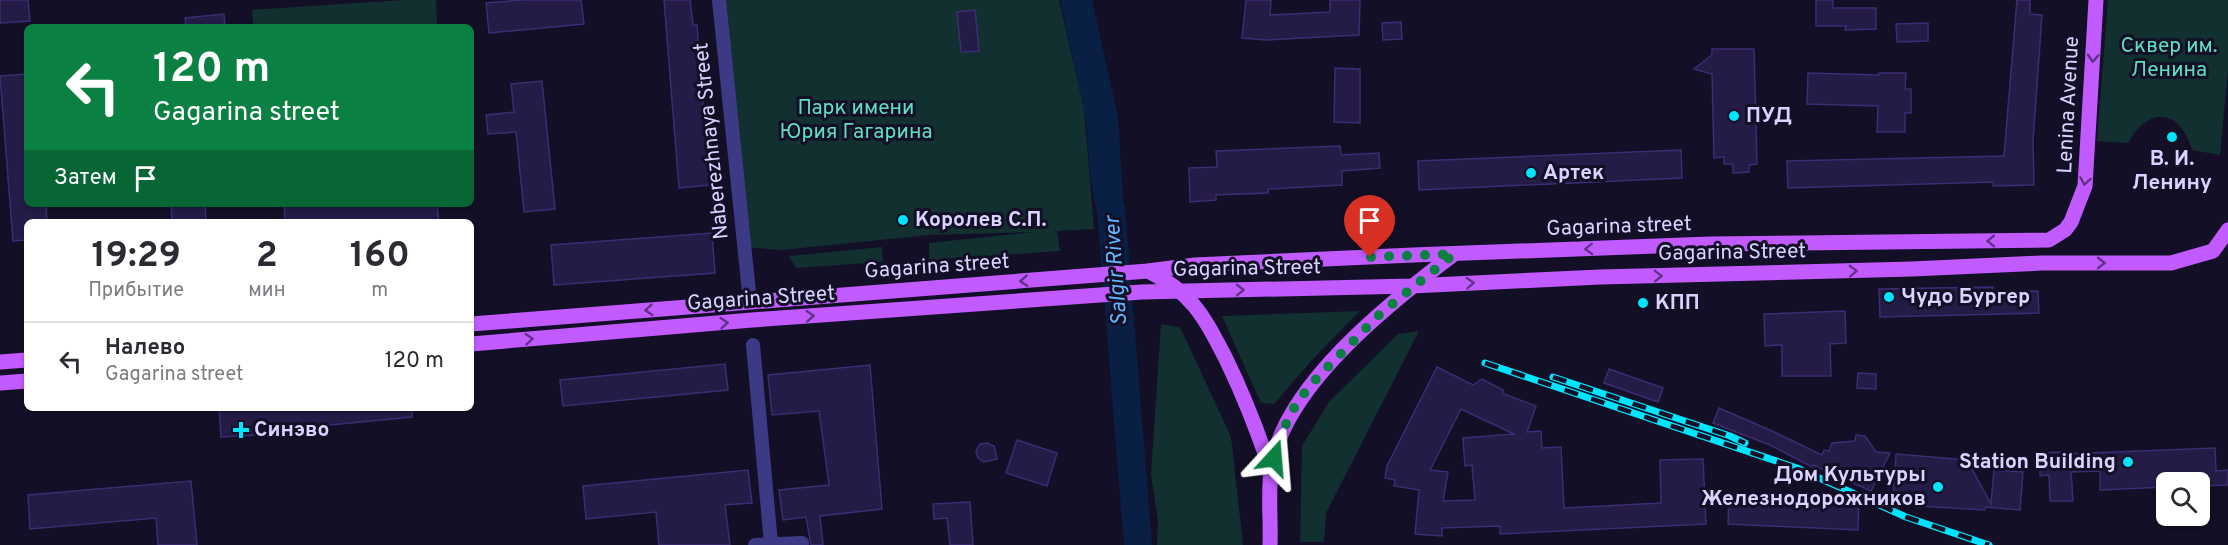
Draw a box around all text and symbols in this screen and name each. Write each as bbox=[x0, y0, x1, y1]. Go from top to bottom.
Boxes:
park label: Сквер им. Ленина bbox=[2121, 33, 2217, 84]
street label: Lenina Avenue bbox=[2052, 36, 2086, 174]
street label: Naberezhnaya Street bbox=[688, 41, 736, 241]
text: 120 m bbox=[153, 44, 270, 97]
icon: left bbox=[54, 48, 132, 126]
one-way arrow bbox=[2087, 54, 2100, 63]
park label: Парк имени Юрия Гагарина bbox=[779, 95, 933, 146]
text: Gagarina street bbox=[153, 96, 340, 130]
place label: ПУД bbox=[1746, 103, 1792, 130]
marker: ПУД bbox=[1727, 109, 1741, 123]
marker: В. И. Ленину bbox=[2165, 130, 2179, 144]
place label: В. И. Ленину bbox=[2132, 146, 2212, 197]
place label: Артек bbox=[1543, 160, 1604, 187]
icon: arrive bbox=[129, 162, 162, 195]
text: Затем bbox=[54, 165, 117, 192]
marker: Артек bbox=[1524, 166, 1538, 180]
one-way arrow bbox=[2080, 177, 2092, 186]
pin bbox=[1344, 195, 1395, 257]
icon: arrive bbox=[1353, 204, 1386, 237]
place label: Королев С.П. bbox=[915, 207, 1047, 234]
street label: Gagarina street bbox=[1546, 211, 1692, 243]
marker: Королев С.П. bbox=[896, 213, 910, 227]
water label: Salgir River bbox=[1100, 213, 1134, 327]
text: 19:29 bbox=[91, 234, 181, 280]
text: 2 bbox=[256, 234, 278, 280]
text: 160 bbox=[350, 234, 410, 280]
one-way arrow bbox=[1986, 235, 1995, 248]
street label: Gagarina Street bbox=[1658, 238, 1806, 268]
one-way arrow bbox=[1584, 242, 1593, 255]
street label: Gagarina street bbox=[863, 248, 1011, 286]
street label: Gagarina Street bbox=[1173, 254, 1321, 284]
one-way arrow bbox=[2096, 257, 2105, 269]
one-way arrow bbox=[1849, 264, 1858, 277]
one-way arrow bbox=[1654, 269, 1663, 282]
one-way arrow bbox=[1020, 274, 1029, 287]
one-way arrow bbox=[1465, 277, 1474, 290]
text: Прибытие bbox=[88, 278, 184, 304]
text: мин bbox=[248, 278, 286, 304]
text: m bbox=[371, 278, 388, 304]
street label: Gagarina Street bbox=[686, 280, 836, 318]
one-way arrow bbox=[1236, 284, 1245, 296]
place label: Чудо Бургер bbox=[1901, 284, 2030, 311]
place label: КПП bbox=[1655, 290, 1700, 317]
marker: Чудо Бургер bbox=[1882, 290, 1896, 304]
marker: КПП bbox=[1636, 296, 1650, 310]
one-way arrow bbox=[645, 303, 654, 316]
one-way arrow bbox=[806, 310, 815, 323]
one-way arrow bbox=[719, 317, 728, 330]
one-way arrow bbox=[525, 333, 534, 346]
text: Налево bbox=[105, 335, 185, 362]
icon: left bbox=[54, 345, 87, 378]
text: 120 m bbox=[384, 348, 444, 375]
text: Gagarina street bbox=[105, 362, 244, 388]
place label: Синэво bbox=[254, 417, 330, 444]
marker: Синэво bbox=[232, 421, 250, 439]
position arrow bbox=[1242, 426, 1306, 490]
place label: Station Building bbox=[1959, 449, 2116, 476]
marker: Station Building bbox=[2121, 455, 2135, 469]
place label: Дом Культуры Железнодорожников bbox=[1701, 462, 1926, 513]
map controls bbox=[2156, 472, 2210, 526]
button: search bbox=[2156, 472, 2210, 526]
marker: Дом Культуры Железнодорожников bbox=[1931, 480, 1945, 494]

